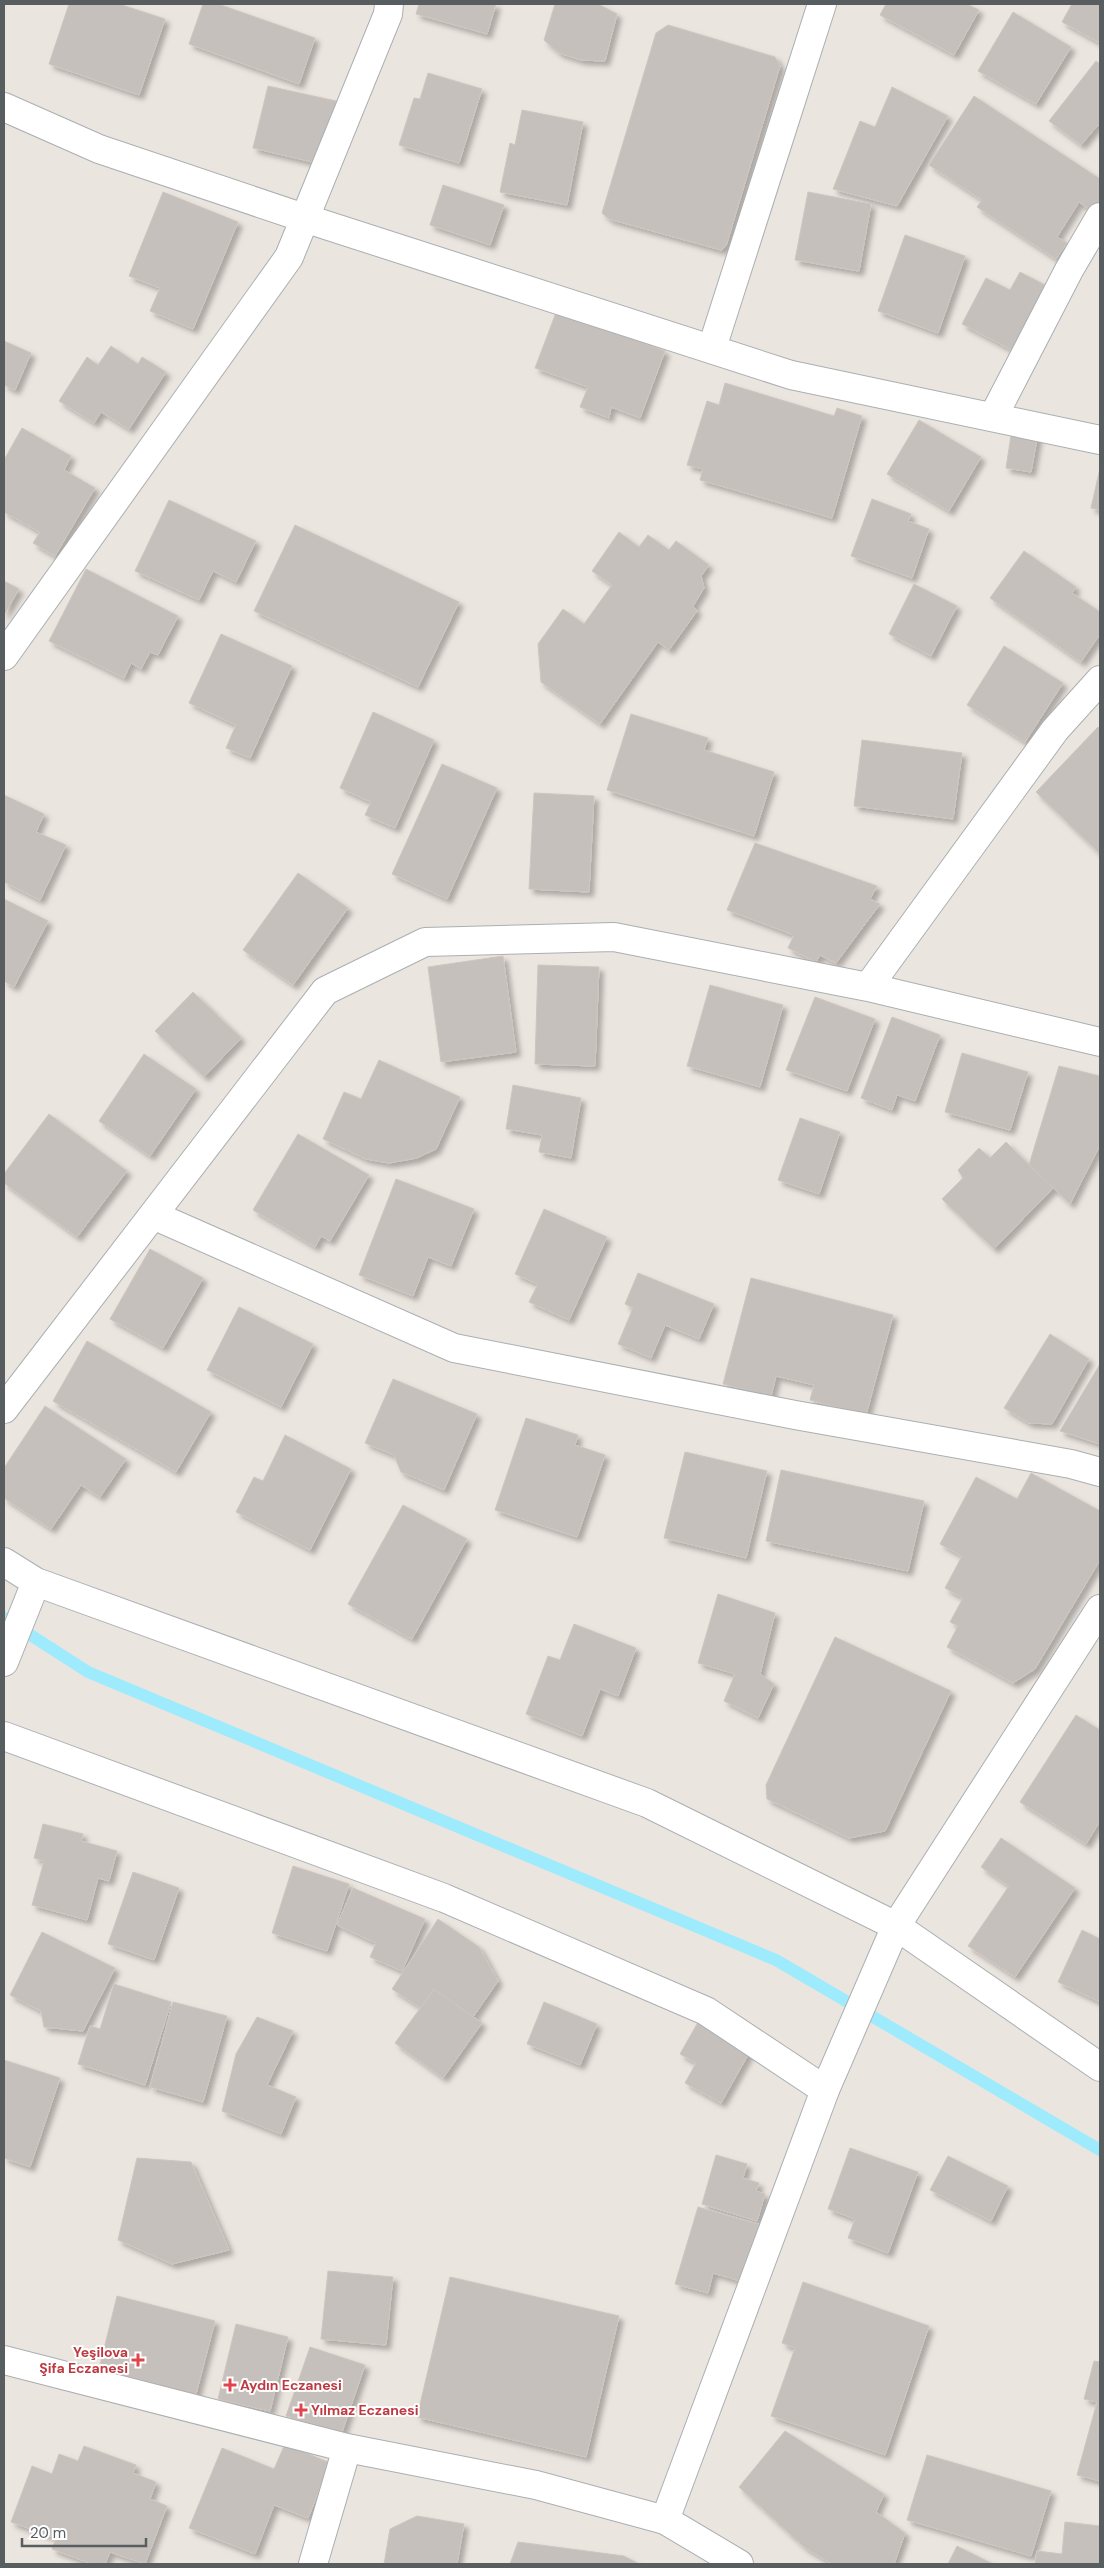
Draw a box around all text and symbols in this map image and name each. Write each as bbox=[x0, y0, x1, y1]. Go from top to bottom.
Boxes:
place label: Yeşilova Şifa Eczanesi bbox=[39, 2343, 128, 2377]
marker: Yeşilova Şifa Eczanesi bbox=[132, 2354, 144, 2366]
place label: Aydın Eczanesi bbox=[240, 2376, 342, 2394]
marker: Aydın Eczanesi bbox=[224, 2379, 236, 2391]
place label: Yılmaz Eczanesi bbox=[311, 2401, 419, 2419]
marker: Yılmaz Eczanesi bbox=[295, 2404, 307, 2416]
scale bar bbox=[22, 2516, 146, 2548]
text: 20 m bbox=[30, 2523, 66, 2543]

